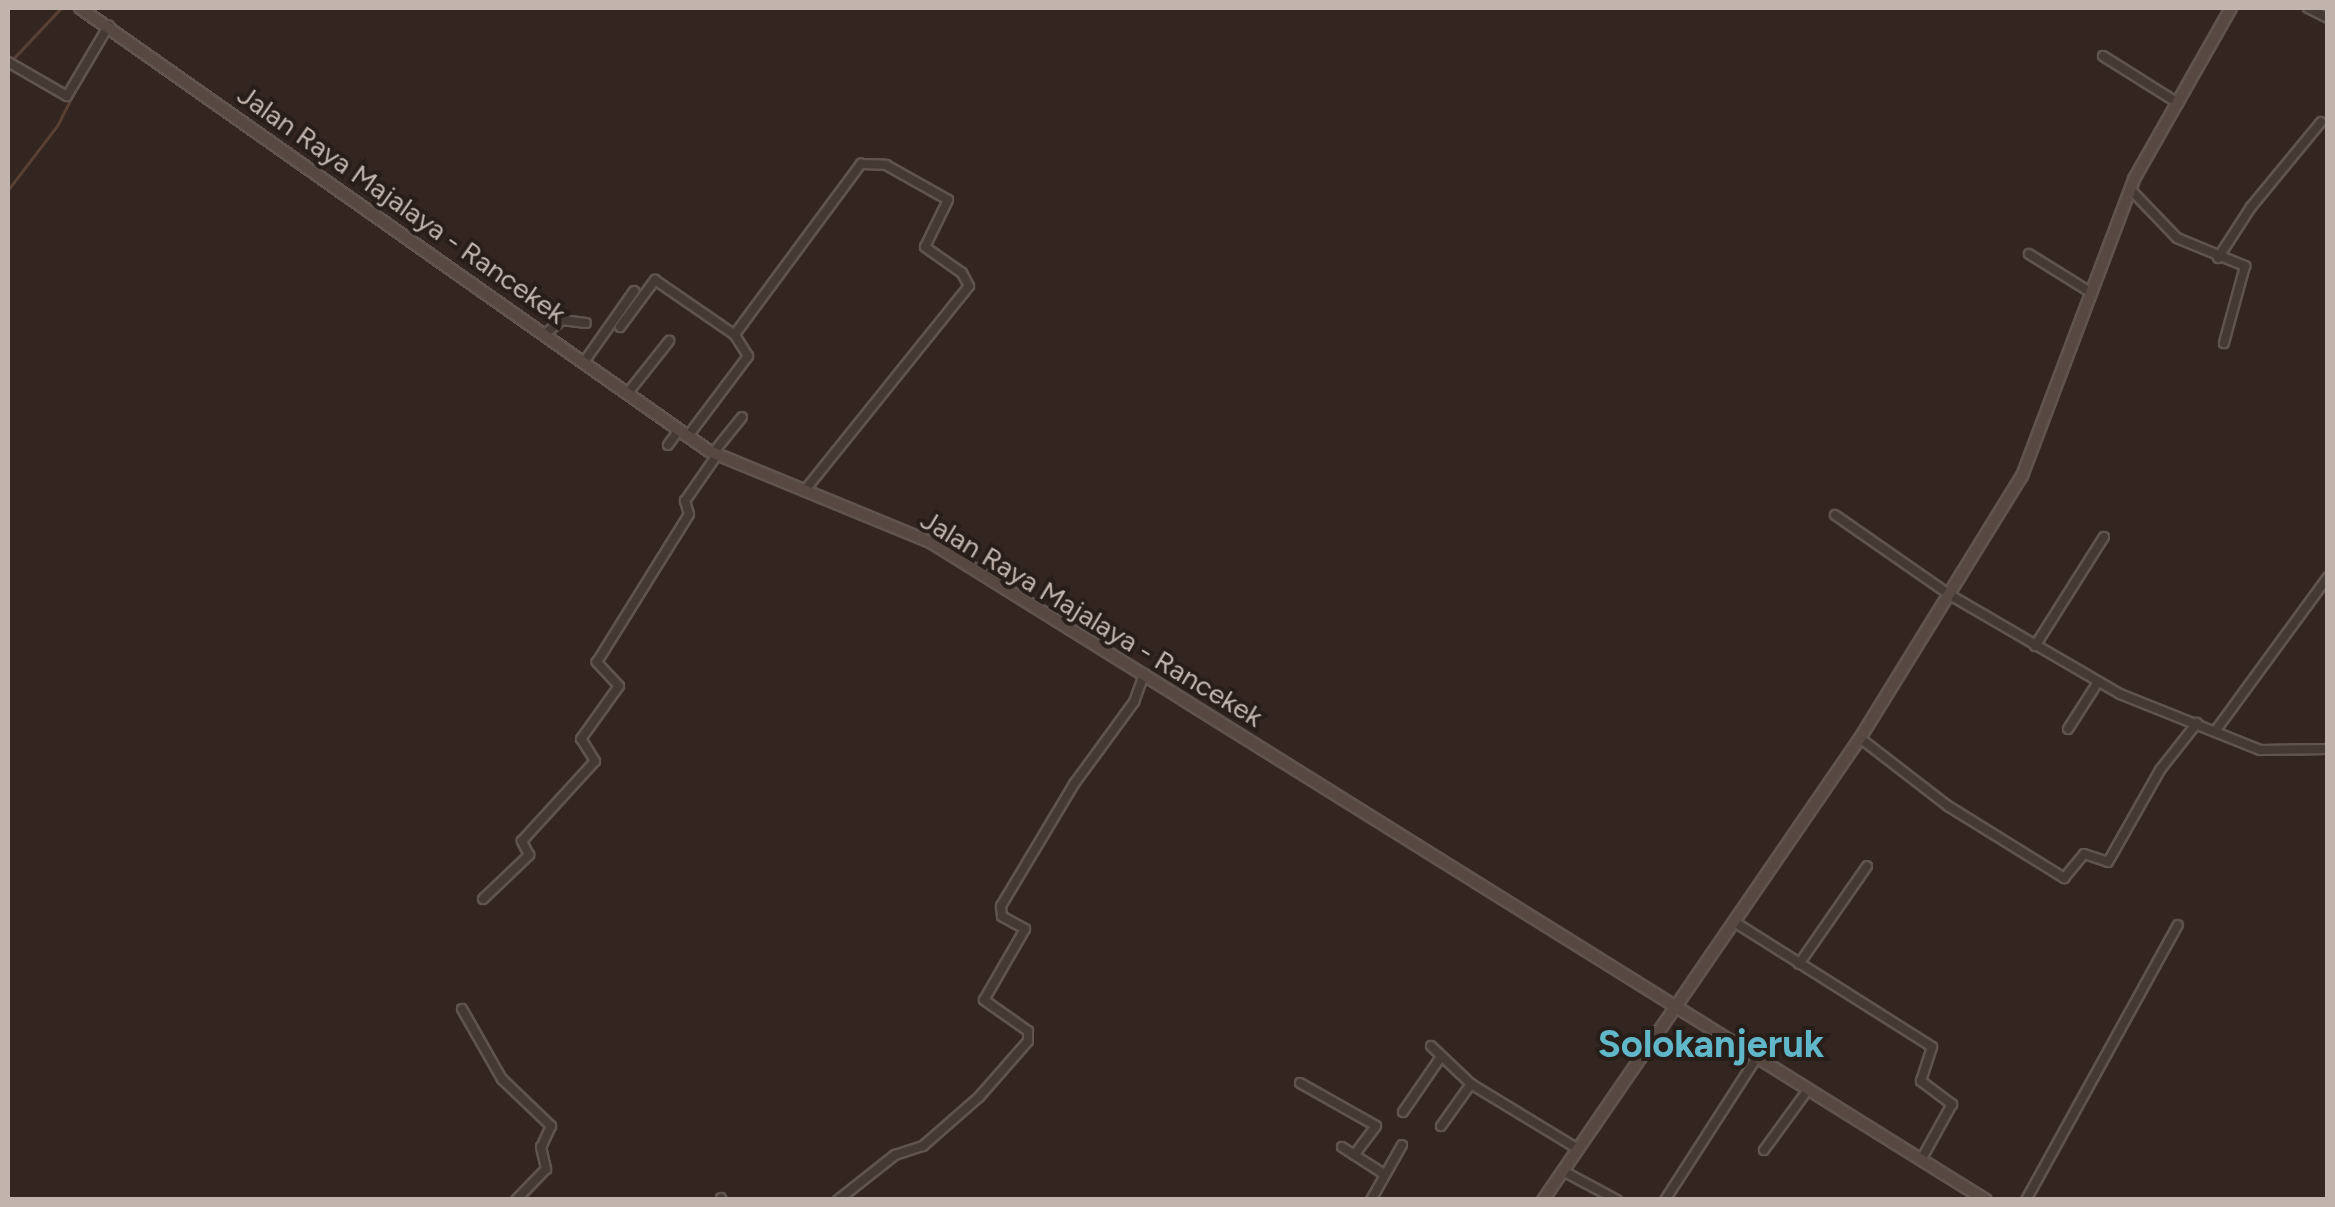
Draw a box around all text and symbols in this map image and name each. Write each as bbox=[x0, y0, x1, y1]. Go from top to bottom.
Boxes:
street label: Jalan Raya Majalaya - Rancekek bbox=[231, 78, 573, 330]
street label: Jalan Raya Majalaya - Rancekek bbox=[915, 502, 1269, 734]
district label: Solokanjeruk bbox=[1598, 1022, 1824, 1068]

